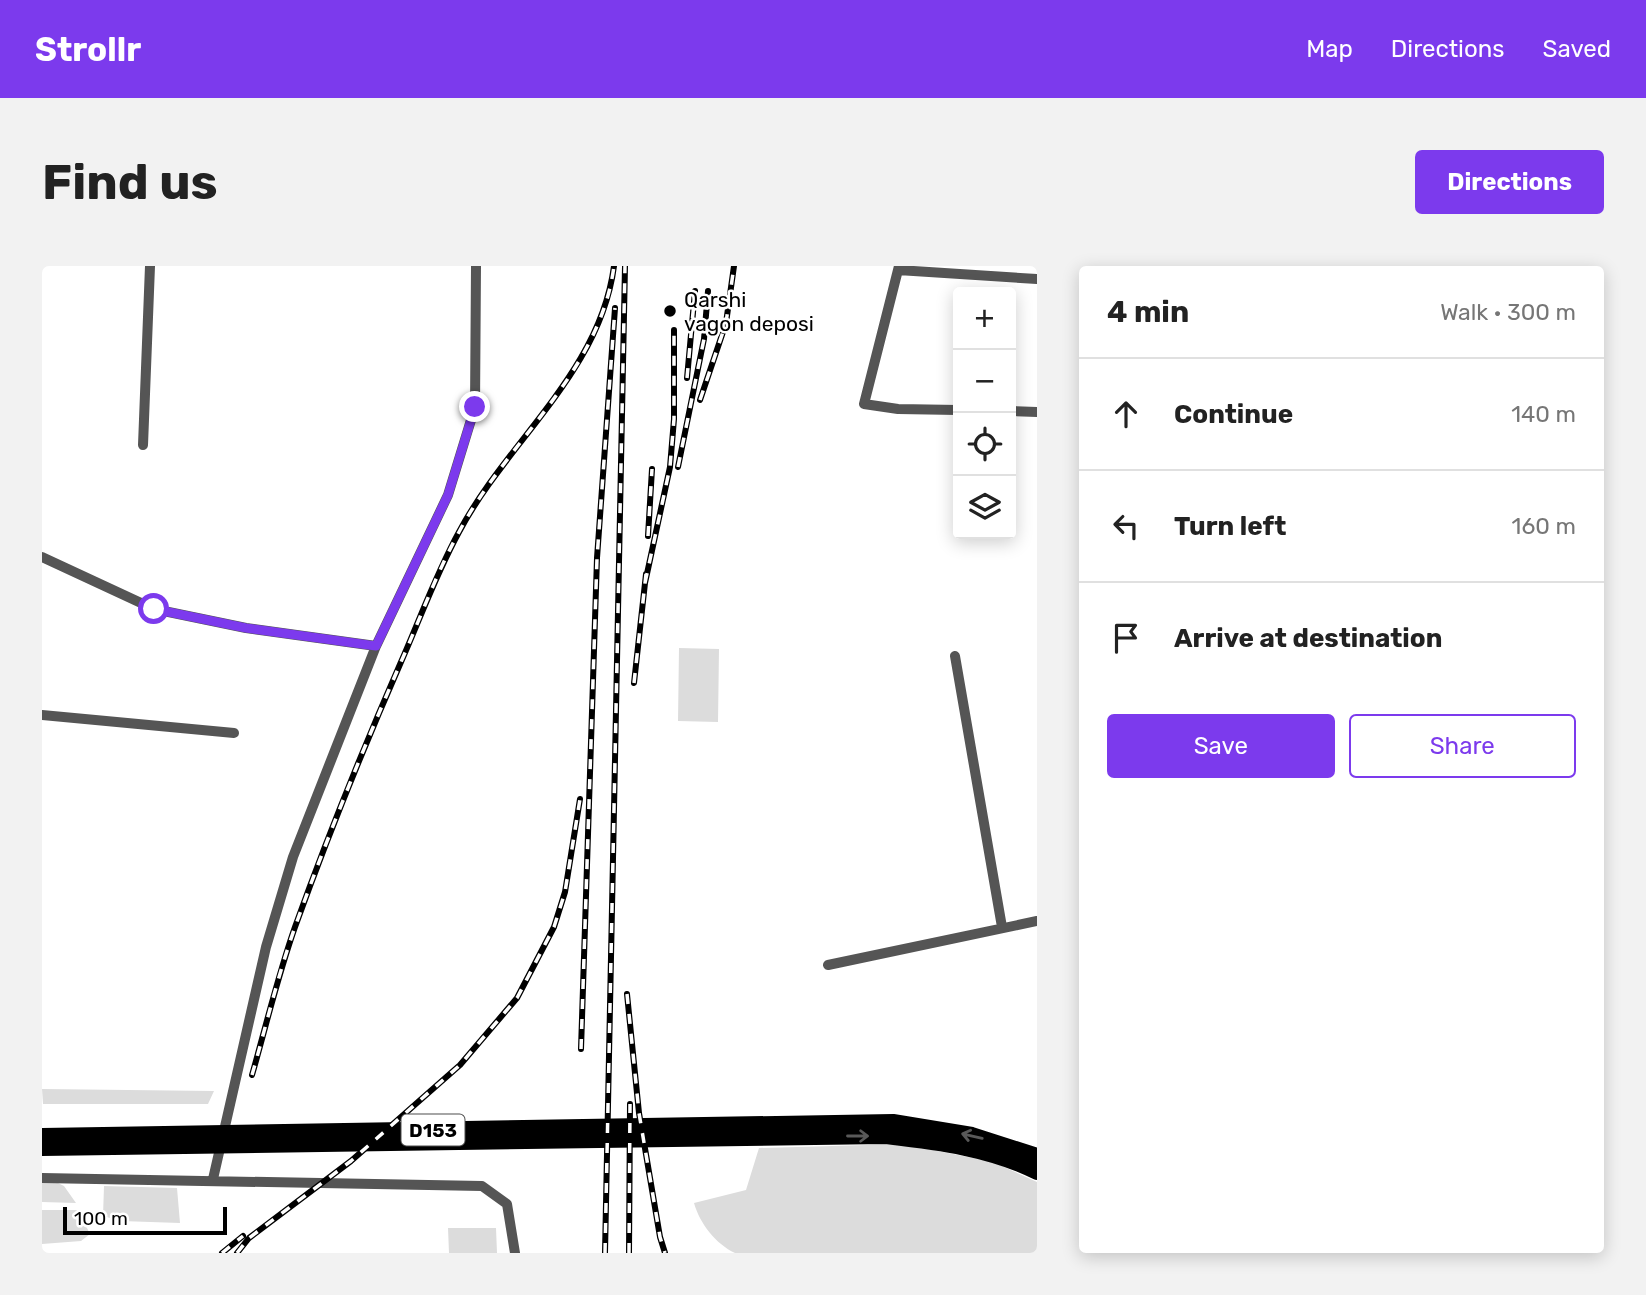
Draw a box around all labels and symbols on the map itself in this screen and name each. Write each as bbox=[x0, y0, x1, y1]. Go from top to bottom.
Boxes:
place label: Qarshi vagon deposi bbox=[684, 287, 814, 336]
marker: Qarshi vagon deposi bbox=[662, 303, 678, 319]
route end bbox=[459, 391, 490, 422]
route start bbox=[138, 593, 169, 624]
road number: D153 bbox=[402, 1114, 464, 1146]
one-way arrow bbox=[846, 1129, 869, 1143]
one-way arrow bbox=[961, 1129, 984, 1142]
scale bar bbox=[63, 1204, 228, 1236]

